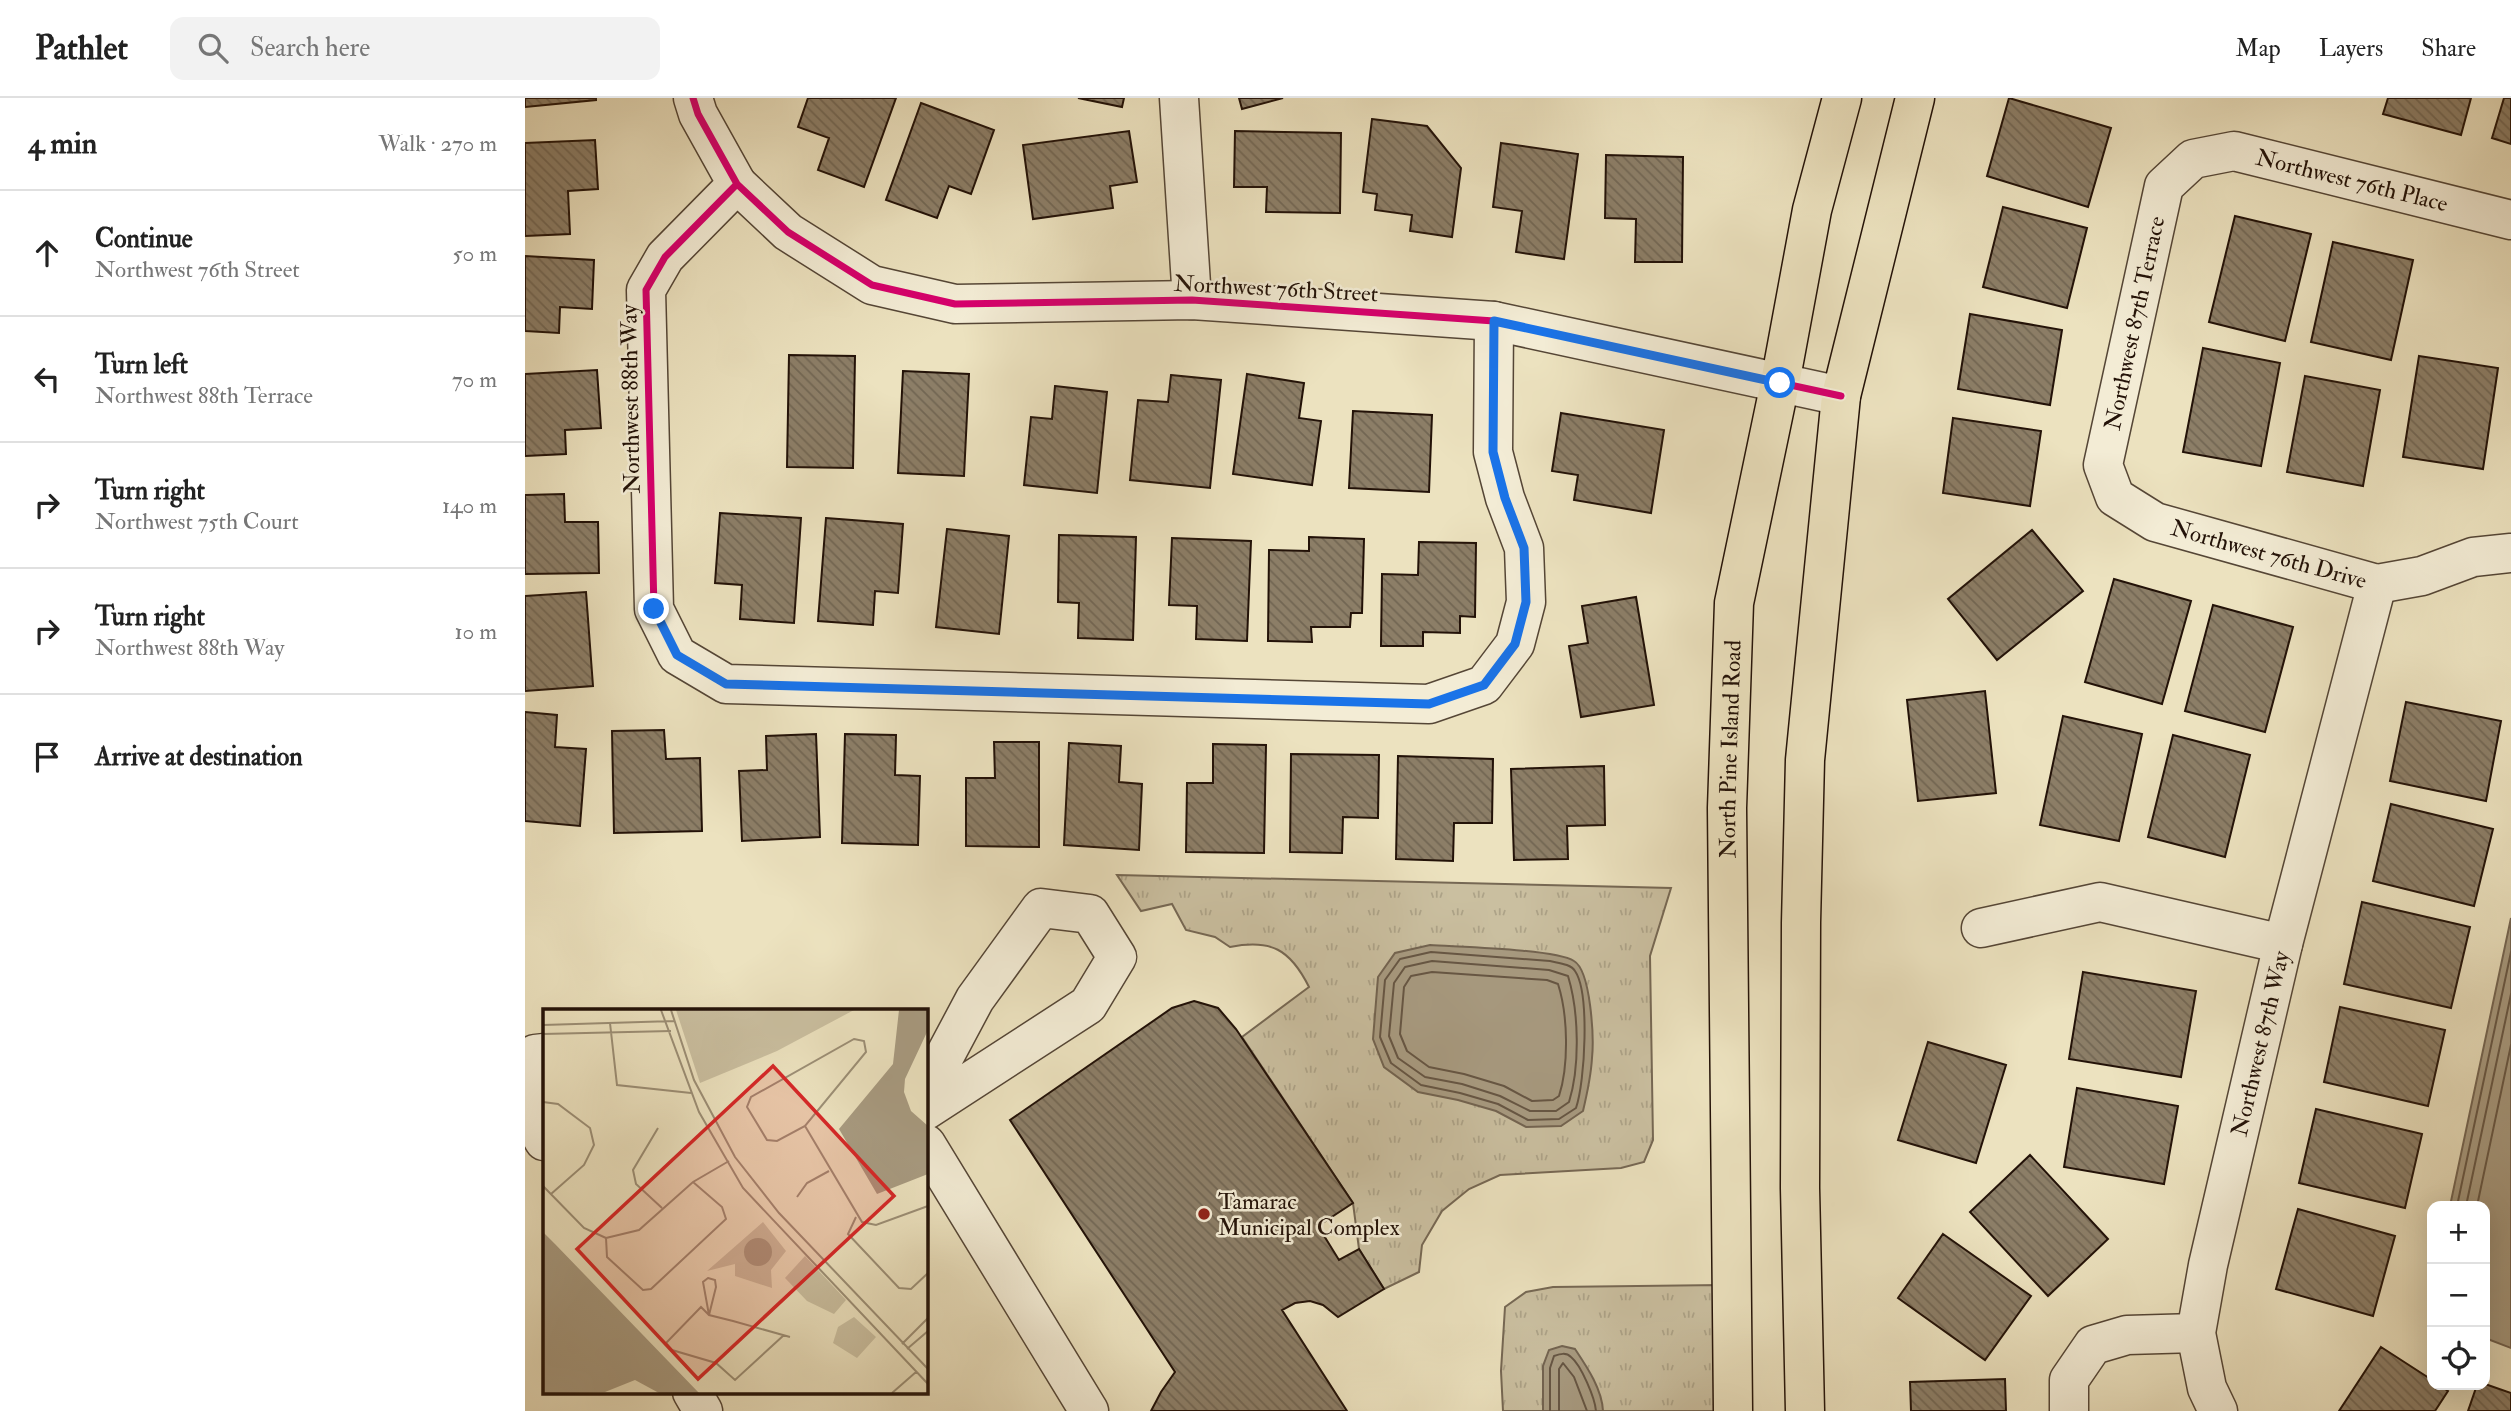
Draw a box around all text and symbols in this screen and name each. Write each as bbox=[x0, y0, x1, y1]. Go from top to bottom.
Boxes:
search box bbox=[170, 17, 660, 80]
text: Pathlet bbox=[35, 28, 128, 69]
icon: search bbox=[194, 29, 232, 67]
text: Search here bbox=[250, 32, 370, 64]
text: Map bbox=[2236, 33, 2281, 64]
text: Layers bbox=[2319, 33, 2383, 64]
text: Share bbox=[2421, 33, 2476, 64]
text: 4 min bbox=[28, 125, 97, 162]
text: Walk · 270 m bbox=[378, 129, 497, 158]
street label: Northwest 76th Place bbox=[2253, 143, 2451, 218]
street label: Northwest 87th Terrace bbox=[2098, 213, 2171, 433]
text: Continue bbox=[95, 223, 193, 255]
icon: ahead bbox=[28, 234, 66, 272]
text: 50 m bbox=[453, 239, 497, 268]
text: Northwest 76th Street bbox=[95, 255, 300, 284]
street label: Northwest 76th Street bbox=[1173, 269, 1379, 308]
street label: Northwest 88th Way bbox=[614, 303, 647, 494]
text: Turn left bbox=[95, 349, 188, 381]
icon: left bbox=[28, 360, 66, 398]
text: 70 m bbox=[452, 365, 497, 394]
route start bbox=[1764, 367, 1795, 398]
text: Northwest 88th Terrace bbox=[95, 381, 313, 410]
text: Turn right bbox=[95, 475, 205, 507]
icon: right bbox=[28, 486, 66, 524]
text: 140 m bbox=[442, 491, 497, 520]
text: Northwest 75th Court bbox=[95, 507, 299, 536]
street label: Northwest 76th Drive bbox=[2168, 513, 2370, 596]
route end bbox=[638, 593, 669, 624]
text: Turn right bbox=[95, 601, 205, 633]
icon: right bbox=[28, 612, 66, 650]
text: 10 m bbox=[454, 617, 497, 646]
text: Northwest 88th Way bbox=[95, 633, 284, 662]
street label: North Pine Island Road bbox=[1713, 639, 1748, 858]
icon: arrive bbox=[28, 738, 66, 776]
text: Arrive at destination bbox=[95, 741, 303, 773]
street label: Northwest 87th Way bbox=[2225, 947, 2296, 1139]
inset map bbox=[543, 1009, 927, 1394]
place label: Tamarac Municipal Complex bbox=[1218, 1187, 1400, 1243]
map controls bbox=[2427, 1201, 2490, 1390]
button: + bbox=[2427, 1201, 2490, 1264]
marker: Tamarac Municipal Complex bbox=[1196, 1206, 1212, 1222]
button: − bbox=[2427, 1264, 2490, 1327]
button: locate bbox=[2427, 1327, 2490, 1390]

